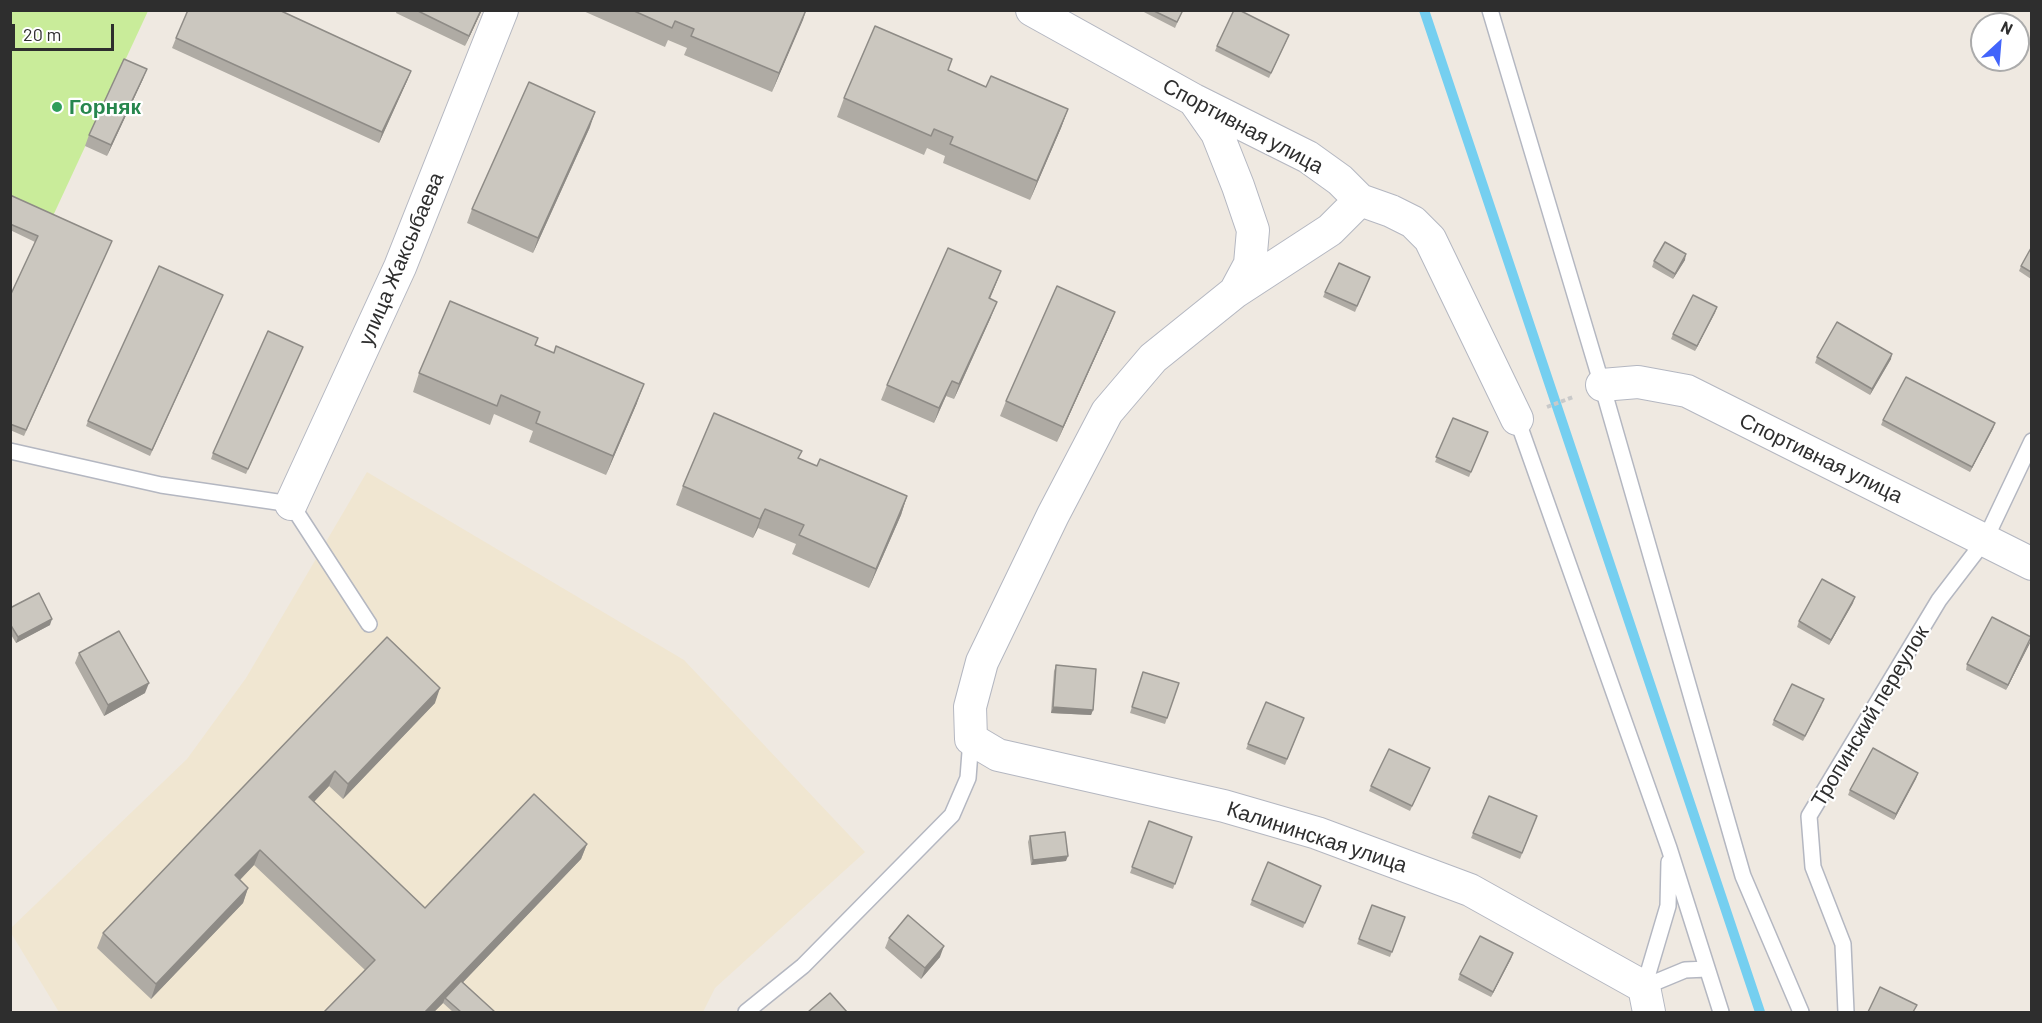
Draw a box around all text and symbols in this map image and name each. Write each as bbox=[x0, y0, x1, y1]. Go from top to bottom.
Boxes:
scale bar bbox=[15, 12, 117, 50]
north arrow bbox=[1970, 12, 2030, 72]
text: N bbox=[1998, 16, 2016, 38]
text: 20 m bbox=[23, 23, 61, 45]
street label: Спортивная улица bbox=[1158, 73, 1328, 179]
place label: Горняк bbox=[69, 94, 141, 120]
marker: Горняк bbox=[50, 100, 64, 114]
street label: улица Жаксыбаева bbox=[353, 169, 449, 349]
street label: Спортивная улица bbox=[1735, 408, 1907, 508]
street label: Тропинский переулок bbox=[1806, 621, 1934, 811]
street label: Калининская улица bbox=[1224, 796, 1410, 878]

